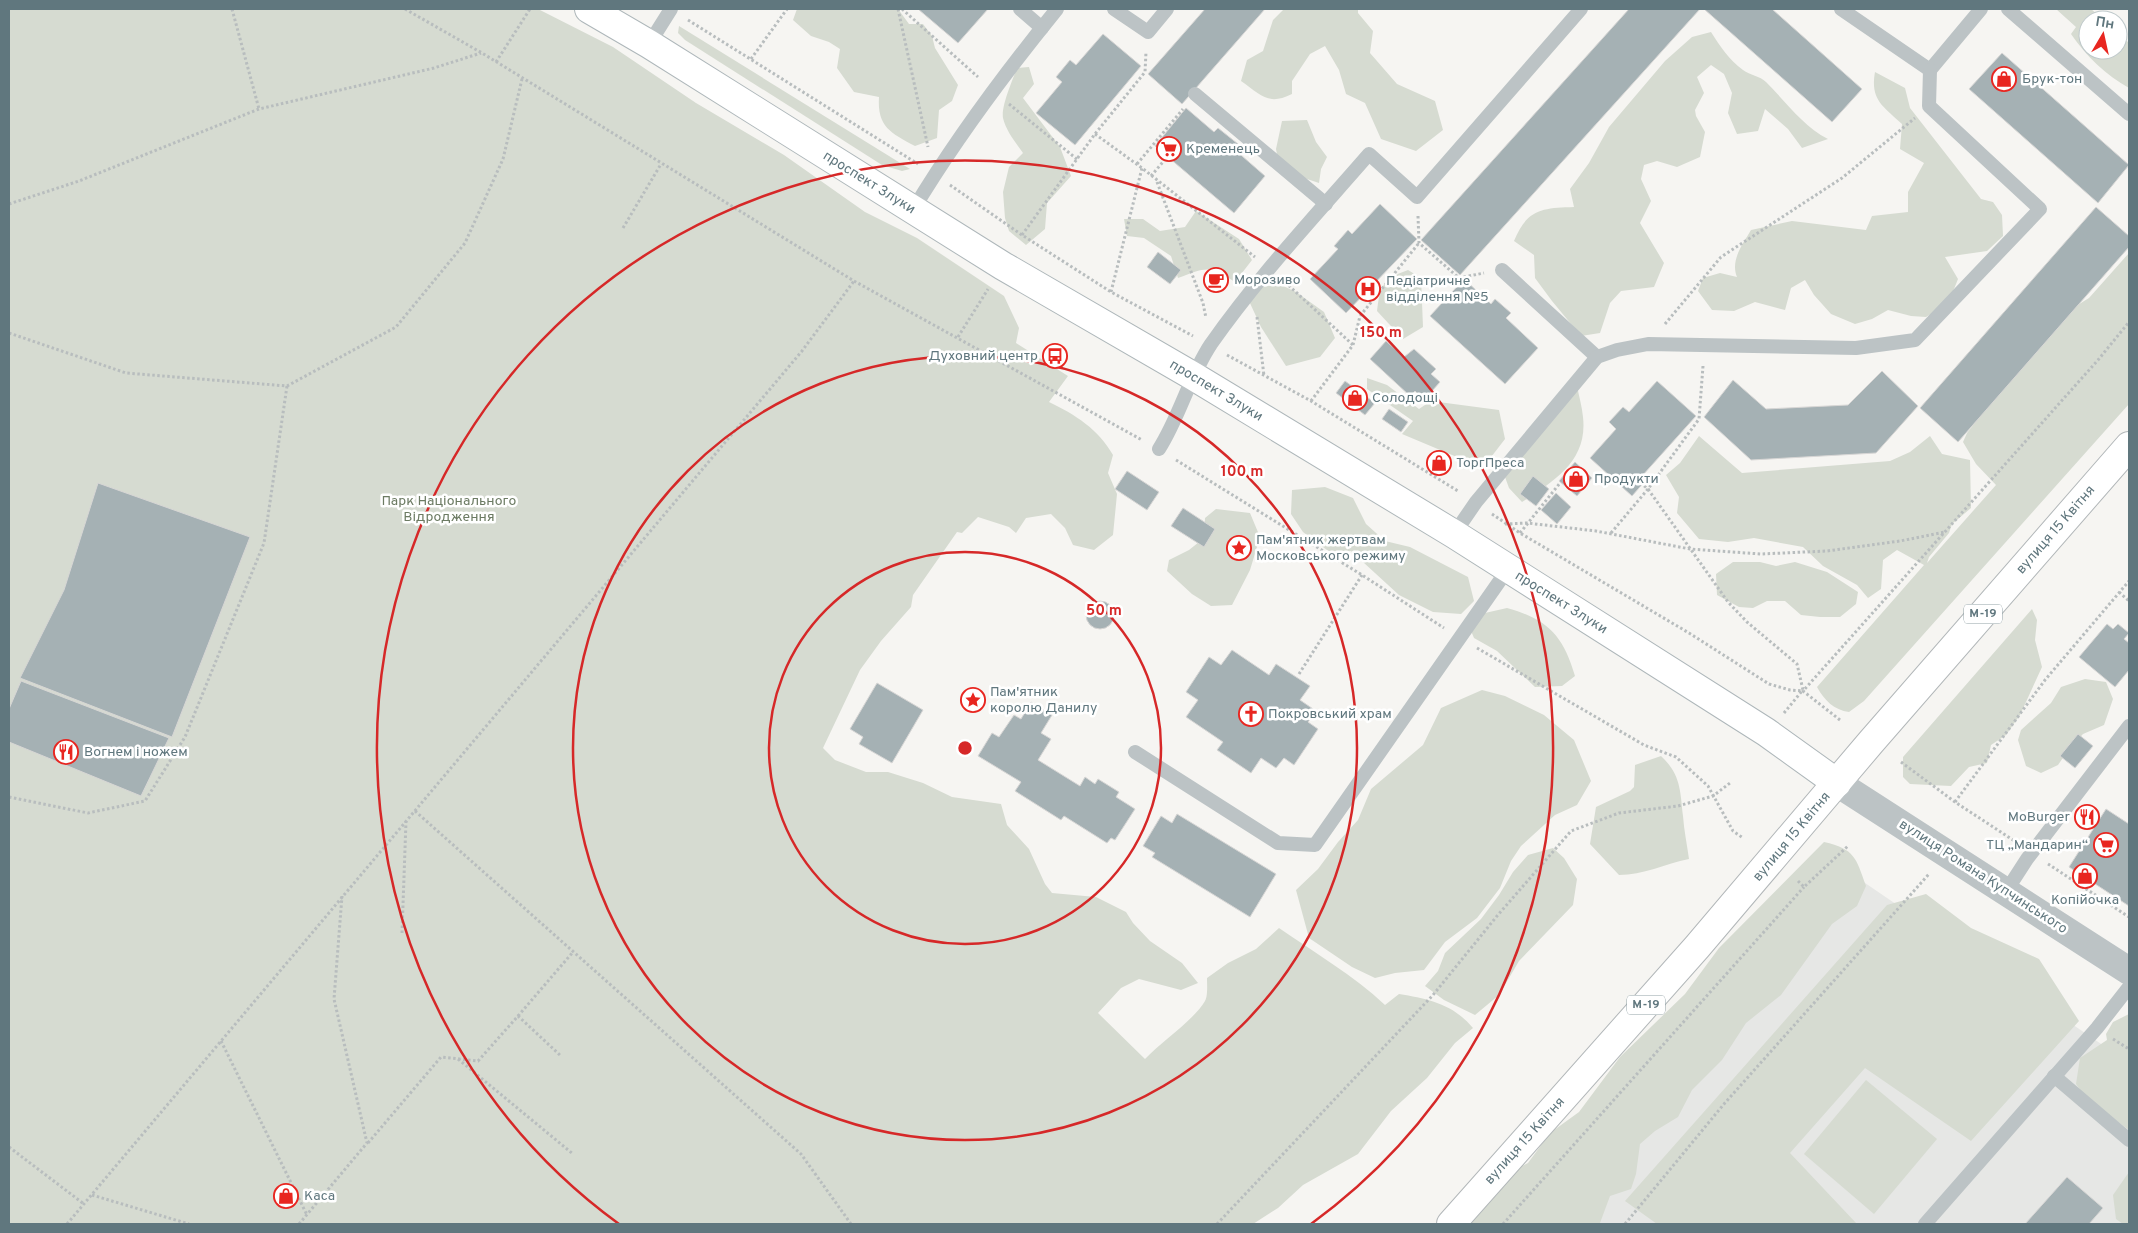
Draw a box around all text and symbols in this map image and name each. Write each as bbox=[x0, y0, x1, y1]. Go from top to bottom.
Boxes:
north arrow bbox=[2078, 10, 2128, 60]
text: Пн bbox=[2094, 14, 2115, 34]
shop icon: Брук-тон bbox=[1991, 66, 2017, 92]
place label: Брук-тон bbox=[2022, 71, 2082, 88]
supermarket icon: Кременець bbox=[1156, 136, 1182, 162]
place label: Кременець bbox=[1186, 141, 1260, 158]
street label: проспект Злуки bbox=[820, 148, 918, 218]
cafe icon: Морозиво bbox=[1203, 267, 1229, 293]
place label: Морозиво bbox=[1234, 272, 1301, 289]
place label: Педіатричне відділення №5 bbox=[1386, 273, 1489, 306]
hospital icon: Педіатричне відділення №5 bbox=[1355, 276, 1381, 302]
text: 150 m bbox=[1360, 324, 1402, 343]
bus stop icon: Духовний центр bbox=[1042, 343, 1068, 369]
place label: Духовний центр bbox=[928, 348, 1038, 365]
street label: проспект Злуки bbox=[1166, 356, 1266, 426]
shop icon: Солодощі bbox=[1342, 385, 1368, 411]
place label: Солодощі bbox=[1372, 390, 1438, 407]
shop icon: ТоргПреса bbox=[1426, 450, 1452, 476]
place label: ТоргПреса bbox=[1456, 455, 1524, 472]
text: 100 m bbox=[1221, 463, 1263, 482]
shop icon: Продукти bbox=[1563, 466, 1589, 492]
place label: Продукти bbox=[1594, 471, 1659, 488]
street label: вулиця 15 Квітня bbox=[2013, 482, 2099, 578]
park label: Парк Національного Відродження bbox=[382, 493, 517, 526]
place label: Пам'ятник жертвам Московського режиму bbox=[1256, 532, 1406, 565]
place icon: Пам'ятник жертвам Московського режиму bbox=[1226, 535, 1252, 561]
street label: проспект Злуки bbox=[1512, 568, 1610, 638]
text: 50 m bbox=[1086, 602, 1122, 621]
road number: М-19 bbox=[1964, 604, 2002, 624]
place label: Пам'ятник королю Данилу bbox=[990, 684, 1097, 717]
place icon: Пам'ятник королю Данилу bbox=[960, 687, 986, 713]
church icon: Покровський храм bbox=[1238, 701, 1264, 727]
place label: Покровський храм bbox=[1268, 706, 1392, 723]
restaurant icon: Вогнем і ножем bbox=[53, 739, 79, 765]
centre of rings bbox=[956, 739, 974, 757]
place label: Вогнем і ножем bbox=[84, 744, 188, 761]
street label: вулиця 15 Квітня bbox=[1750, 789, 1834, 885]
restaurant icon: MoBurger bbox=[2074, 804, 2100, 830]
place label: MoBurger bbox=[2008, 809, 2071, 826]
street label: вулиця Романа Купчинського bbox=[1896, 816, 2071, 938]
supermarket icon: ТЦ „Мандарин“ bbox=[2093, 832, 2119, 858]
place label: ТЦ „Мандарин“ bbox=[1986, 837, 2088, 854]
shop icon: Копійочка bbox=[2072, 863, 2098, 889]
place label: Копійочка bbox=[2051, 892, 2119, 909]
road number: М-19 bbox=[1627, 996, 1665, 1014]
street label: вулиця 15 Квітня bbox=[1481, 1094, 1569, 1188]
shop icon: Каса bbox=[273, 1183, 299, 1209]
place label: Каса bbox=[304, 1188, 335, 1205]

